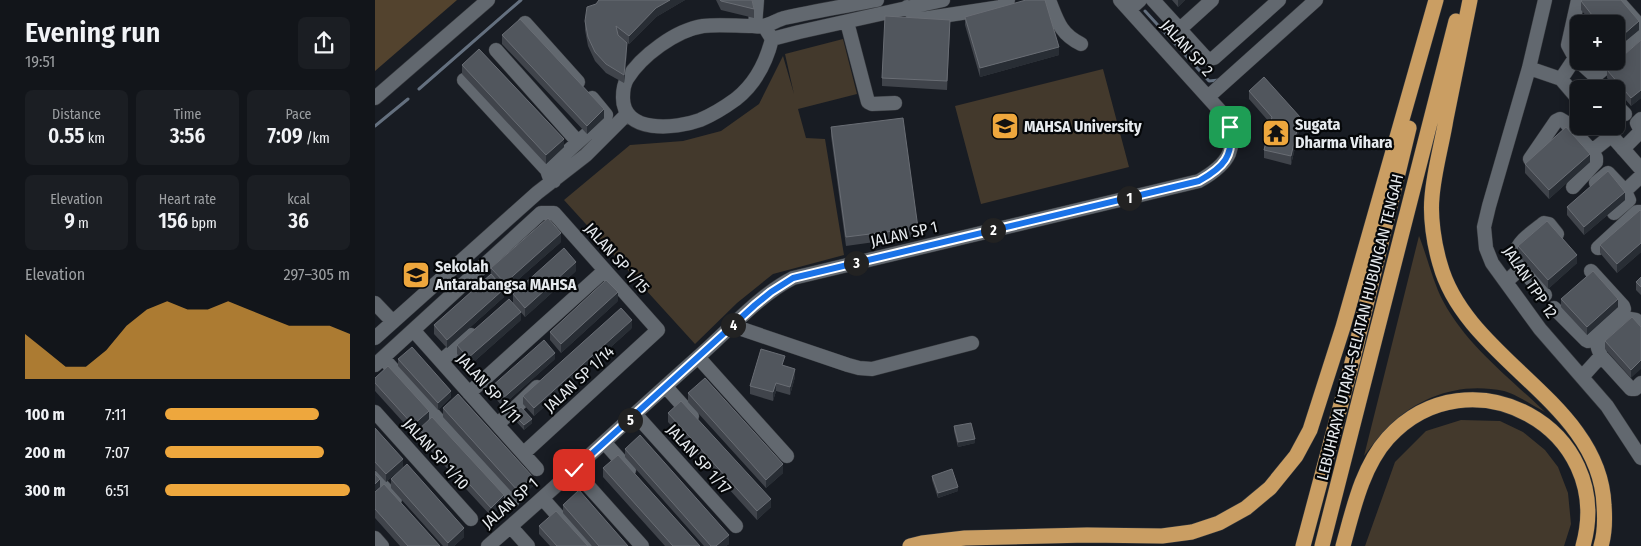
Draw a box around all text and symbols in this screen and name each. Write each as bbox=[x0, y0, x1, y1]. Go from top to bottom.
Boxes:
map controls bbox=[1570, 15, 1625, 135]
button: + bbox=[1570, 15, 1625, 70]
text: Evening run bbox=[25, 16, 160, 49]
street label: JALAN SP 2 bbox=[1157, 16, 1217, 80]
button: share bbox=[298, 17, 350, 69]
text: 19:51 bbox=[25, 52, 55, 71]
button: − bbox=[1570, 80, 1625, 135]
text: Distance bbox=[52, 106, 101, 123]
text: Time bbox=[174, 106, 201, 123]
text: Pace bbox=[285, 106, 312, 123]
pin bbox=[1209, 106, 1251, 148]
school or university icon: MAHSA University bbox=[990, 111, 1020, 141]
icon: arrive bbox=[1216, 113, 1244, 141]
place label: Sugata Dharma Vihara bbox=[1295, 115, 1392, 152]
place label: MAHSA University bbox=[1024, 117, 1142, 136]
temple icon: Sugata Dharma Vihara bbox=[1261, 118, 1291, 148]
text: 0.55 bbox=[48, 123, 84, 149]
text: 3:56 bbox=[170, 123, 205, 149]
text: 7:09 bbox=[267, 123, 303, 149]
text: km bbox=[84, 130, 105, 147]
text: /km bbox=[303, 130, 330, 147]
street label: LEBUHRAYA UTARA–SELATAN HUBUNGAN TENGAH bbox=[1313, 172, 1407, 482]
pin: 1 bbox=[1117, 186, 1141, 210]
text: 1 bbox=[1127, 190, 1132, 207]
text: Elevation bbox=[50, 191, 103, 208]
text: Heart rate bbox=[159, 191, 216, 208]
text: kcal bbox=[287, 191, 310, 208]
text: 9 bbox=[64, 208, 75, 234]
text: 156 bbox=[158, 208, 188, 234]
text: 36 bbox=[288, 208, 309, 234]
text: m bbox=[75, 215, 89, 232]
text: bpm bbox=[188, 215, 217, 232]
street label: JALAN SP 1 bbox=[869, 217, 939, 251]
pin: 2 bbox=[981, 218, 1005, 242]
street label: JALAN SP 1/15 bbox=[580, 219, 654, 297]
text: 2 bbox=[990, 222, 997, 239]
street label: JALAN TPP 12 bbox=[1499, 242, 1561, 322]
pin: 3 bbox=[843, 250, 869, 276]
text: 3 bbox=[853, 255, 860, 272]
place label: Sekolah Antarabangsa MAHSA bbox=[434, 257, 577, 294]
school or university icon: Sekolah Antarabangsa MAHSA bbox=[401, 260, 431, 290]
text: Elevation bbox=[25, 265, 85, 284]
text: 297–305 m bbox=[283, 265, 350, 284]
pin: 4 bbox=[721, 312, 745, 338]
text: 4 bbox=[730, 317, 737, 334]
street label: JALAN SP 1/14 bbox=[540, 342, 618, 416]
street label: JALAN SP 1/11 bbox=[453, 349, 525, 427]
text: 100 m bbox=[25, 405, 65, 424]
text: 7:11 bbox=[105, 405, 126, 424]
pin: 5 bbox=[617, 408, 643, 432]
text: 5 bbox=[627, 412, 634, 429]
street label: JALAN SP 1/10 bbox=[399, 415, 473, 493]
street label: JALAN SP 1/17 bbox=[663, 420, 736, 498]
text: 200 m bbox=[25, 443, 65, 462]
text: 7:07 bbox=[105, 443, 129, 462]
pin bbox=[553, 449, 595, 491]
icon: check bbox=[560, 456, 588, 484]
street label: JALAN SP 1 bbox=[478, 473, 542, 533]
text: 300 m bbox=[25, 481, 66, 500]
text: 6:51 bbox=[105, 481, 129, 500]

